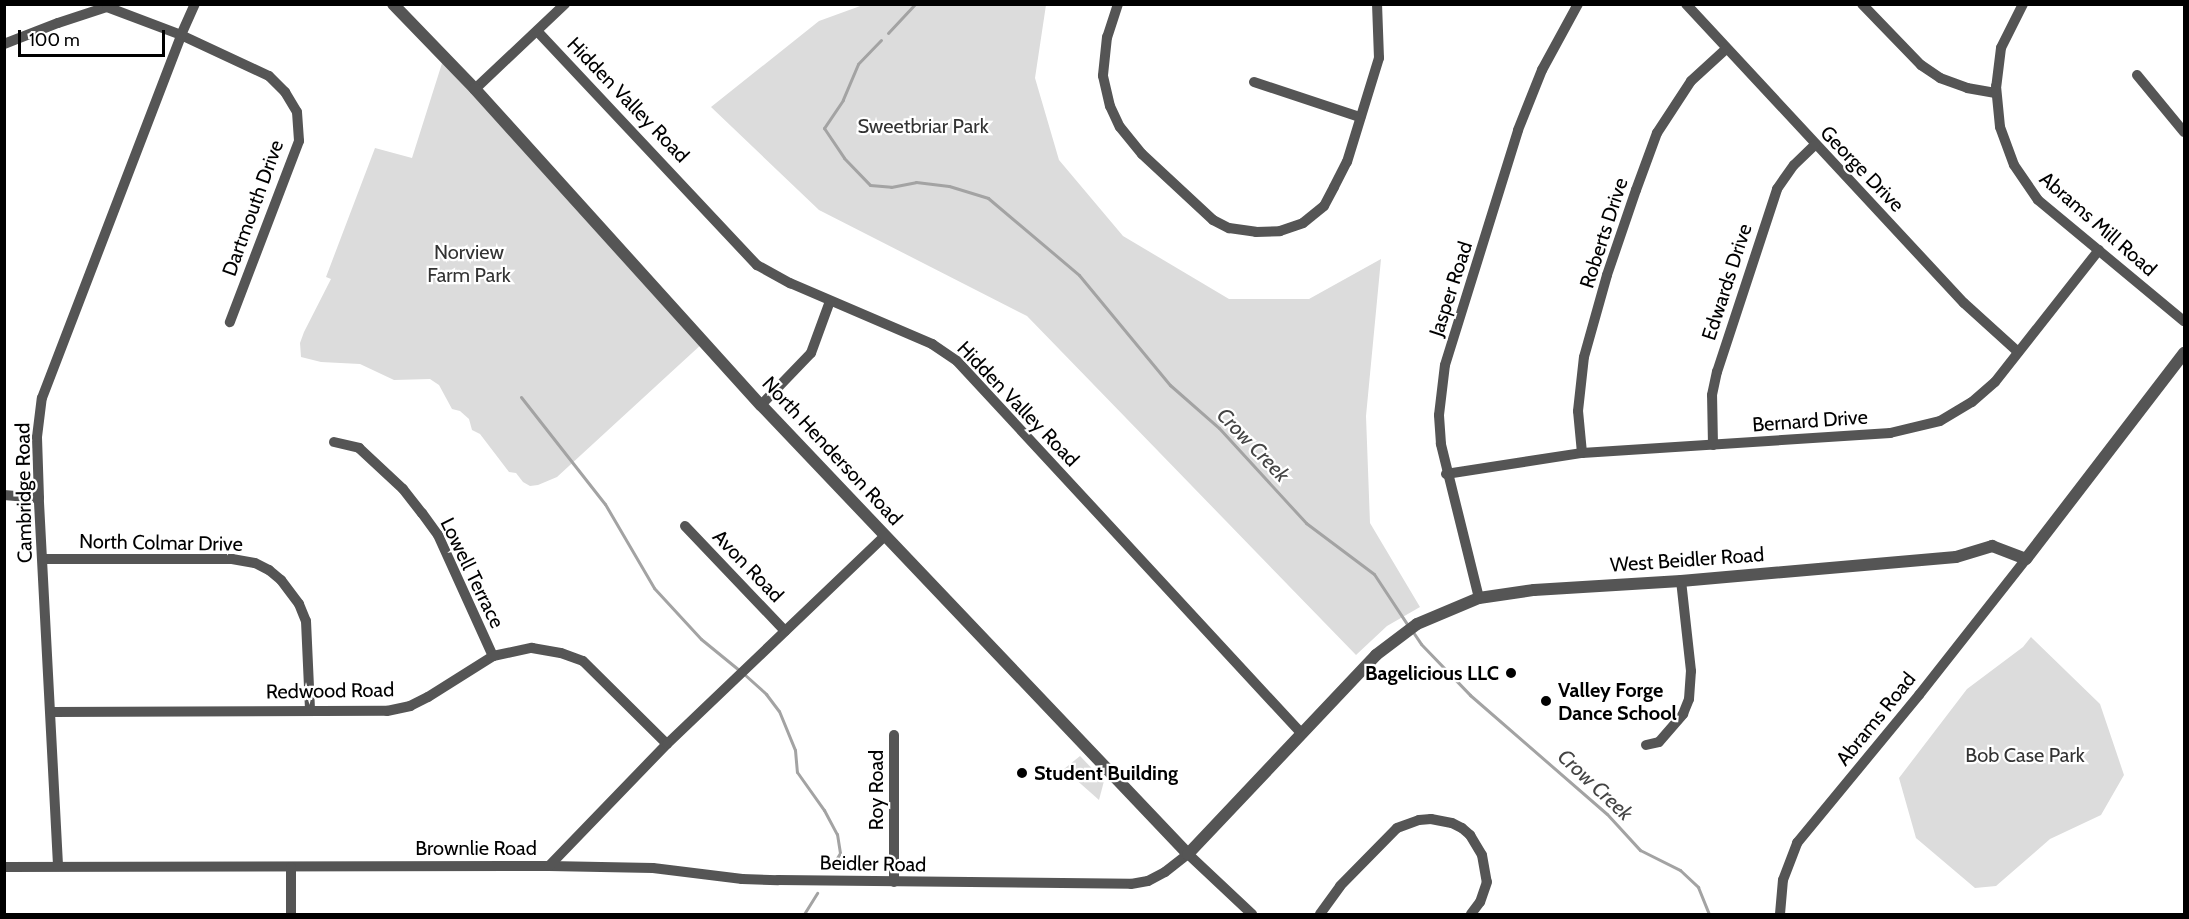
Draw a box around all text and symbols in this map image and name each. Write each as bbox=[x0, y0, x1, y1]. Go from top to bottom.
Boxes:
scale bar bbox=[21, 18, 168, 56]
text: 100 m bbox=[29, 29, 80, 51]
street label: Hidden Valley Road bbox=[562, 32, 694, 168]
park label: Sweetbriar Park bbox=[857, 114, 989, 138]
street label: George Drive bbox=[1815, 121, 1909, 217]
street label: Dartmouth Drive bbox=[217, 137, 289, 279]
street label: Abrams Mill Road bbox=[2035, 167, 2161, 281]
street label: Roberts Drive bbox=[1575, 175, 1633, 291]
street label: Edwards Drive bbox=[1697, 221, 1757, 343]
street label: Jasper Road bbox=[1424, 239, 1478, 339]
park label: Norview Farm Park bbox=[427, 240, 511, 287]
street label: Hidden Valley Road bbox=[952, 336, 1084, 472]
street label: North Henderson Road bbox=[757, 372, 907, 530]
water label: Crow Creek bbox=[1212, 403, 1294, 487]
street label: Bernard Drive bbox=[1751, 405, 1869, 437]
street label: Cambridge Road bbox=[11, 423, 37, 563]
street label: Lowell Terrace bbox=[435, 514, 509, 632]
street label: Avon Road bbox=[708, 525, 788, 607]
street label: North Colmar Drive bbox=[79, 530, 243, 556]
street label: West Beidler Road bbox=[1609, 543, 1765, 577]
place label: Bagelicious LLC bbox=[1365, 661, 1499, 685]
marker: Bagelicious LLC bbox=[1504, 666, 1518, 680]
street label: Abrams Road bbox=[1831, 668, 1921, 770]
street label: Redwood Road bbox=[266, 678, 394, 704]
place label: Valley Forge Dance School bbox=[1558, 678, 1677, 725]
marker: Valley Forge Dance School bbox=[1539, 694, 1553, 708]
park label: Bob Case Park bbox=[1965, 743, 2085, 767]
water label: Crow Creek bbox=[1552, 744, 1638, 826]
street label: Roy Road bbox=[864, 750, 888, 830]
place label: Student Building bbox=[1034, 761, 1178, 785]
marker: Student Building bbox=[1015, 766, 1029, 780]
street label: Brownlie Road bbox=[415, 836, 537, 860]
street label: Beidler Road bbox=[820, 851, 926, 877]

